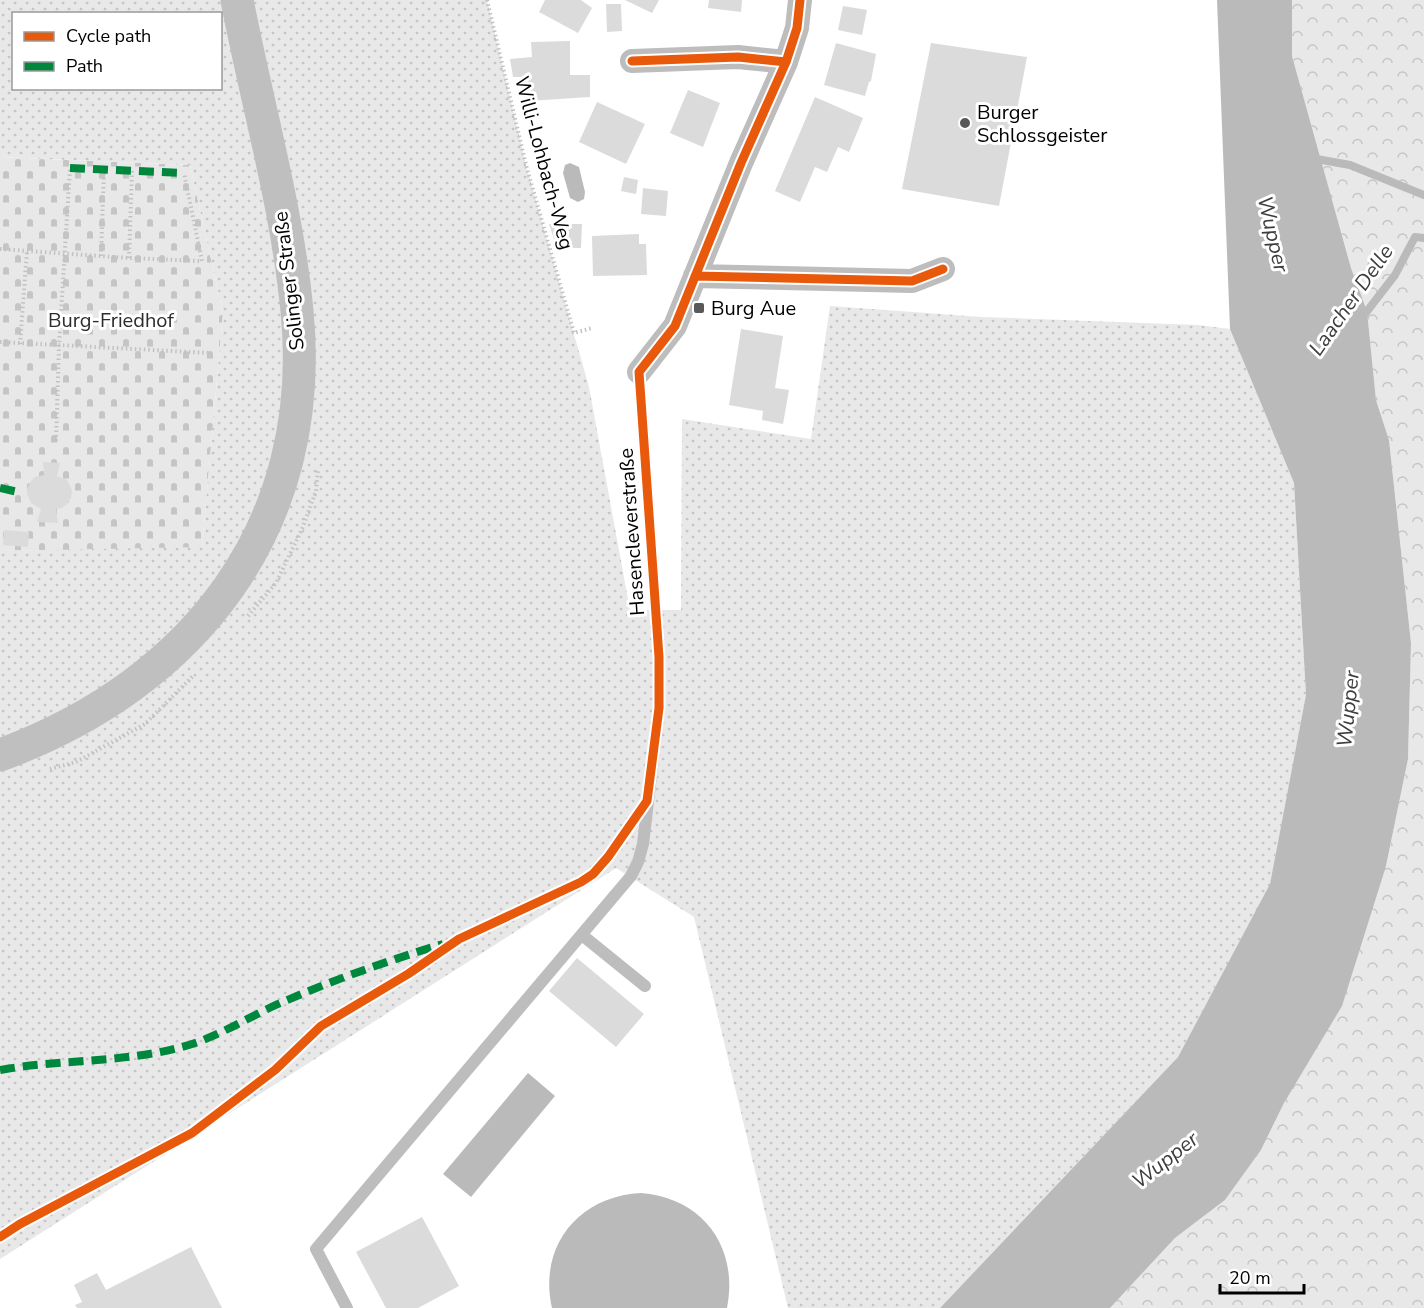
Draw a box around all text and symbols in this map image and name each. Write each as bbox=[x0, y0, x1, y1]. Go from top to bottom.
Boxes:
legend bbox=[12, 12, 222, 90]
text: Cycle path bbox=[66, 24, 151, 48]
text: Path bbox=[66, 54, 103, 78]
street label: Willi-Lohbach-Weg bbox=[508, 73, 580, 253]
place label: Burger Schlossgeister bbox=[977, 99, 1107, 149]
marker: Burger Schlossgeister bbox=[958, 116, 972, 130]
water label: Wupper bbox=[1251, 193, 1295, 275]
street label: Solinger Straße bbox=[267, 210, 311, 352]
water label: Laacher Delle bbox=[1302, 239, 1400, 361]
place label: Burg Aue bbox=[711, 295, 796, 322]
marker: Burg Aue bbox=[692, 301, 706, 315]
park label: Burg-Friedhof bbox=[48, 307, 174, 334]
street label: Hasencleverstraße bbox=[613, 447, 651, 617]
water label: Wupper bbox=[1330, 669, 1366, 749]
water label: Wupper bbox=[1126, 1125, 1204, 1195]
scale bar bbox=[1220, 1257, 1304, 1295]
text: 20 m bbox=[1229, 1266, 1271, 1290]

